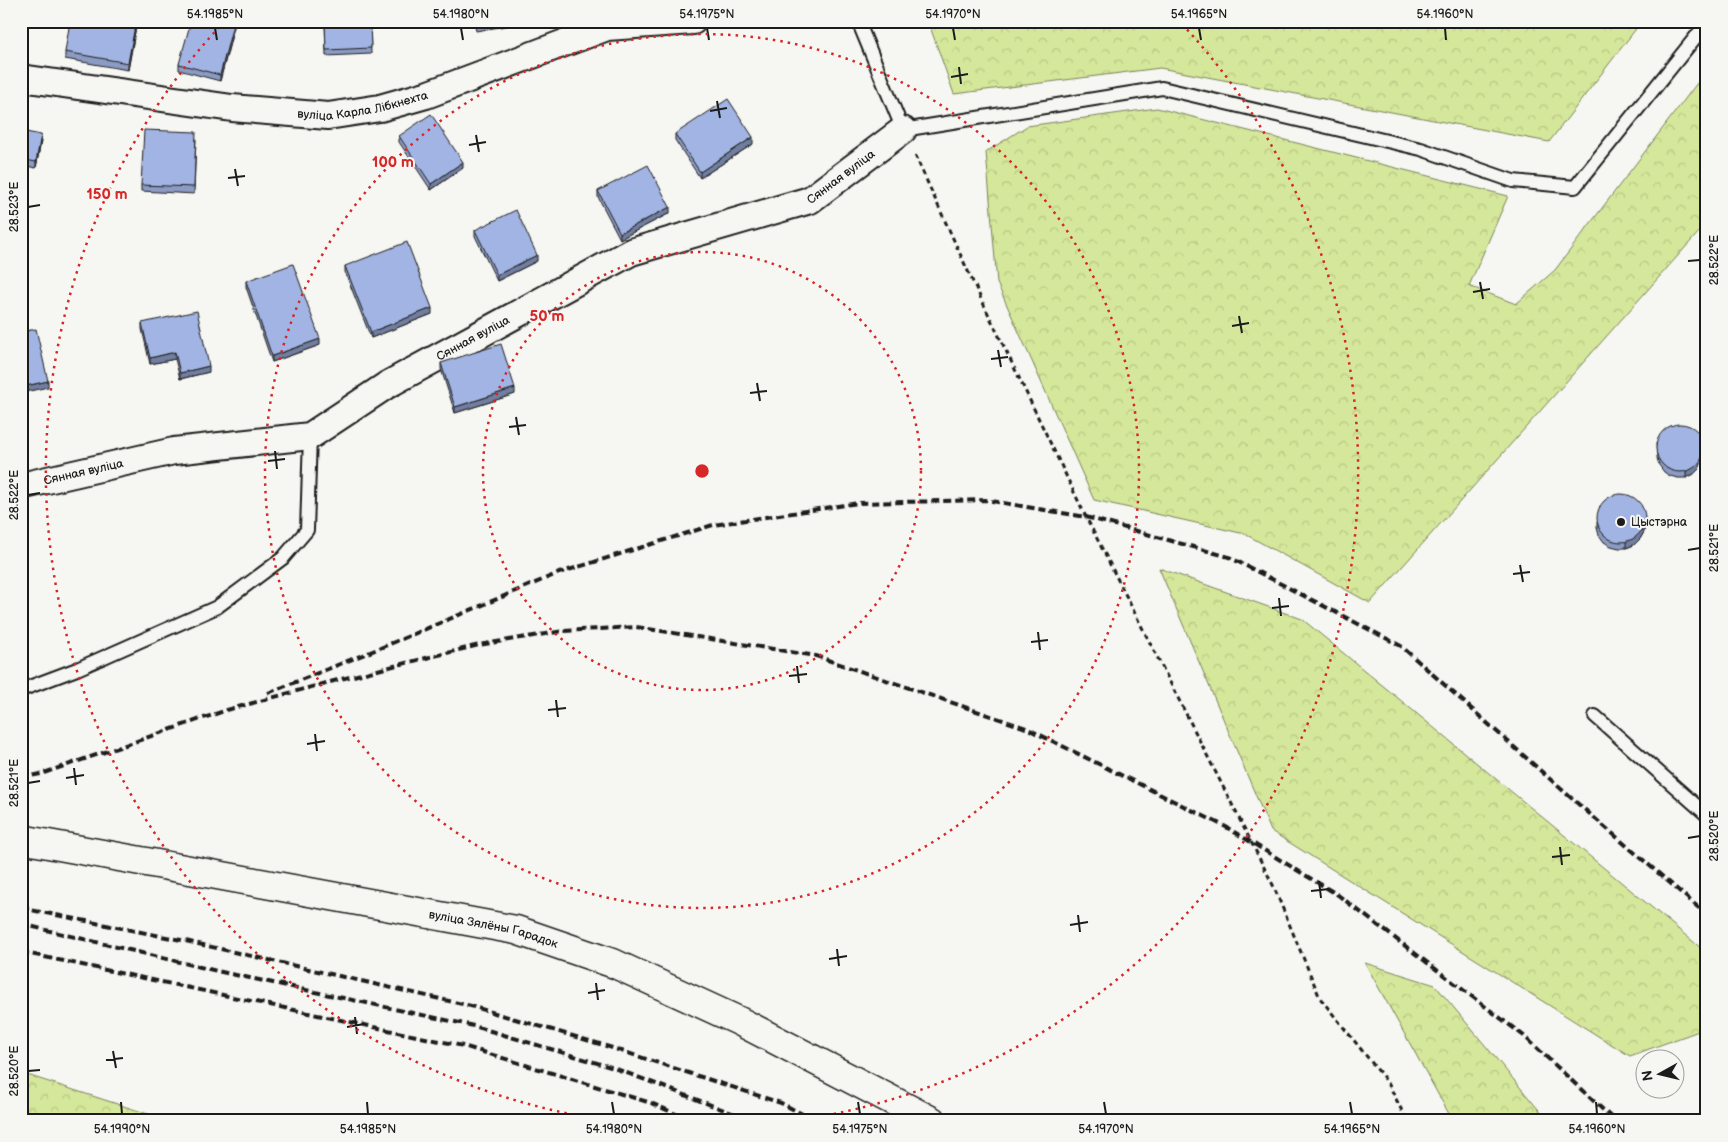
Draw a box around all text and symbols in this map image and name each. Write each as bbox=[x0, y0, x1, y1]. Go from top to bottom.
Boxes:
text: 54.1985°N bbox=[187, 7, 243, 22]
text: 54.1980°N bbox=[433, 7, 489, 22]
text: 54.1975°N bbox=[679, 7, 735, 22]
text: 54.1970°N bbox=[925, 7, 981, 22]
text: 54.1965°N bbox=[1171, 7, 1227, 22]
text: 54.1960°N bbox=[1416, 7, 1474, 22]
street label: вуліца Карла Лібкнехта bbox=[297, 88, 430, 124]
street label: Сянная вуліца bbox=[804, 147, 878, 208]
text: 100 m bbox=[372, 153, 414, 172]
text: 28.523°E bbox=[7, 182, 22, 232]
text: 150 m bbox=[86, 185, 128, 204]
text: 28.522°E bbox=[1707, 235, 1722, 285]
text: 50 m bbox=[530, 307, 565, 326]
street label: Сянная вуліца bbox=[434, 313, 512, 365]
street label: Сянная вуліца bbox=[42, 456, 125, 489]
centre of rings bbox=[693, 462, 711, 480]
text: 28.522°E bbox=[7, 470, 22, 520]
place label: Цыстэрна bbox=[1631, 515, 1687, 530]
marker: Цыстэрна bbox=[1615, 516, 1627, 528]
text: 28.521°E bbox=[1707, 524, 1722, 572]
text: 28.521°E bbox=[7, 759, 22, 807]
text: 28.520°E bbox=[1707, 810, 1722, 861]
street label: вуліца Зялёны Гарадок bbox=[428, 907, 560, 952]
text: 28.520°E bbox=[7, 1045, 22, 1096]
north arrow bbox=[1636, 1050, 1686, 1100]
text: N bbox=[1638, 1069, 1657, 1082]
text: 54.1990°N bbox=[94, 1122, 150, 1137]
text: 54.1985°N bbox=[340, 1122, 396, 1137]
text: 54.1980°N bbox=[586, 1122, 642, 1137]
text: 54.1975°N bbox=[832, 1122, 888, 1137]
text: 54.1970°N bbox=[1078, 1122, 1134, 1137]
text: 54.1965°N bbox=[1324, 1122, 1380, 1137]
text: 54.1960°N bbox=[1568, 1122, 1626, 1137]

